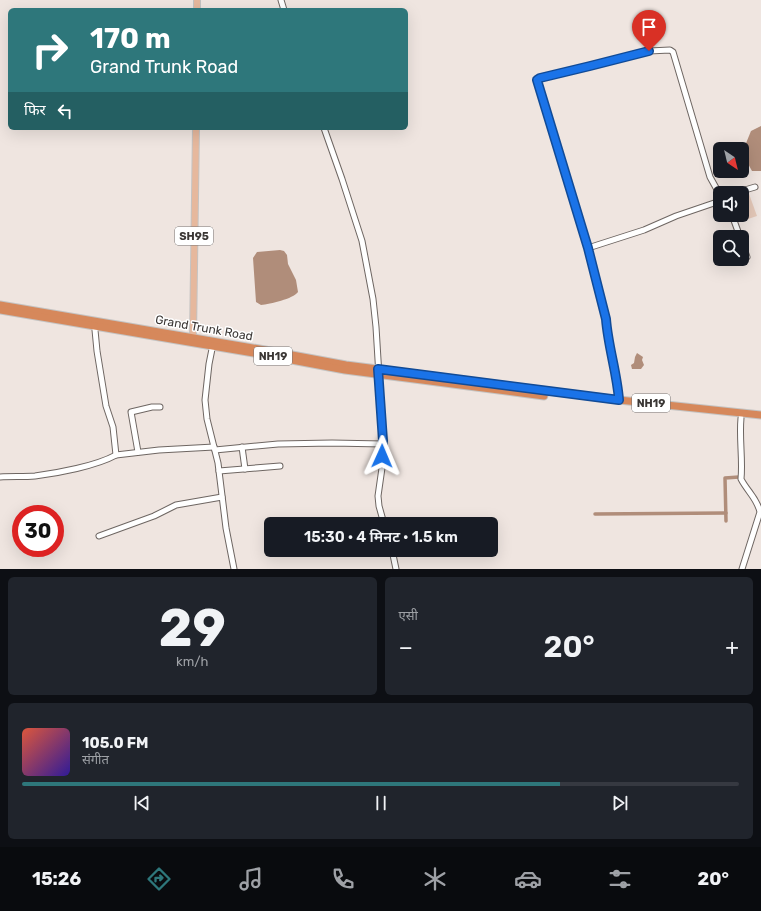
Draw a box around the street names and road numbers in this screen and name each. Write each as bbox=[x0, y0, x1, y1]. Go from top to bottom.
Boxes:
road number: SH95 bbox=[175, 227, 213, 245]
street label: Grand Trunk Road bbox=[154, 313, 254, 343]
road number: NH19 bbox=[254, 347, 292, 365]
road number: NH19 bbox=[632, 394, 670, 412]

